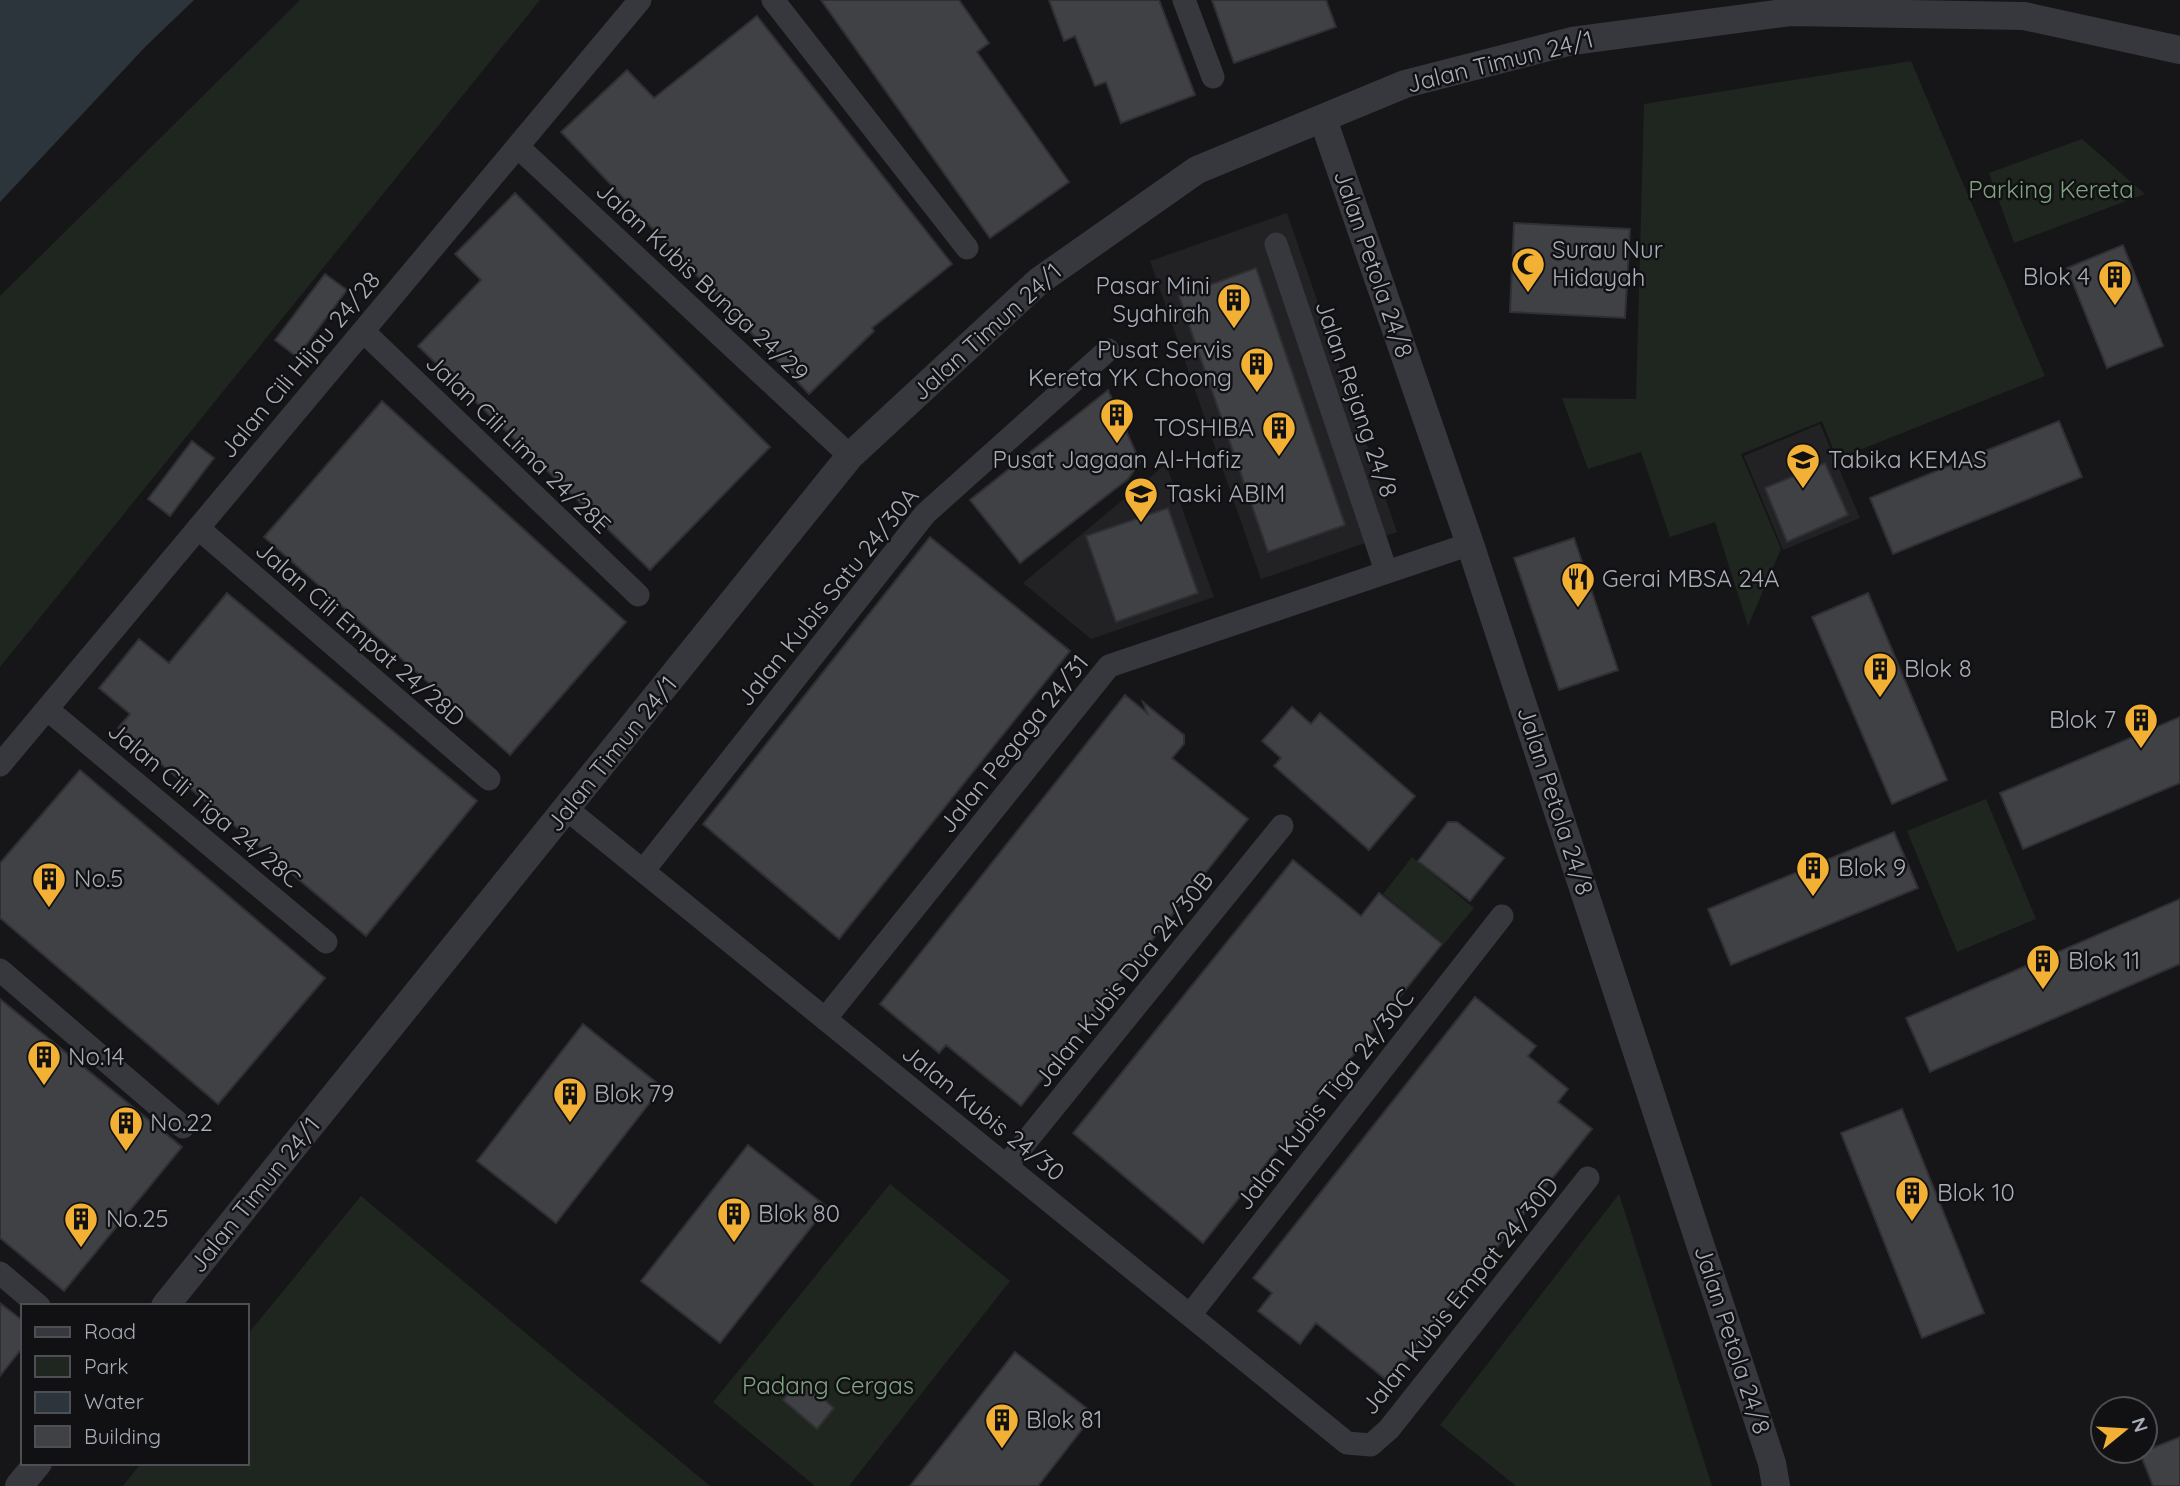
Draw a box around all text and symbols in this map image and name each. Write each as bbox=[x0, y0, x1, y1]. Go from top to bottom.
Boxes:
street label: Jalan Timun 24/1 bbox=[1403, 23, 1596, 99]
street label: Jalan Petola 24/8 bbox=[1328, 166, 1420, 361]
park label: Parking Kereta bbox=[1968, 174, 2134, 204]
street label: Jalan Kubis Bunga 24/29 bbox=[590, 175, 815, 388]
place label: Surau Nur Hidayah bbox=[1552, 234, 1663, 292]
mosque icon: Surau Nur Hidayah bbox=[1509, 245, 1547, 294]
street label: Jalan Timun 24/1 bbox=[905, 256, 1067, 406]
building icon: Blok 4 bbox=[2096, 258, 2134, 307]
place label: Blok 4 bbox=[2023, 261, 2090, 291]
street label: Jalan Cili Hijau 24/28 bbox=[212, 265, 386, 464]
place label: Pasar Mini Syahirah bbox=[1095, 270, 1210, 328]
building icon: Pasar Mini Syahirah bbox=[1215, 281, 1253, 330]
street label: Jalan Rejang 24/8 bbox=[1309, 297, 1405, 501]
place label: Pusat Servis Kereta YK Choong bbox=[1028, 334, 1232, 392]
building icon: Pusat Servis Kereta YK Choong bbox=[1238, 345, 1276, 394]
street label: Jalan Cili Lima 24/28E bbox=[420, 347, 617, 539]
building icon: Pusat Jagaan Al-Hafiz bbox=[1098, 396, 1136, 445]
building icon: TOSHIBA bbox=[1260, 409, 1298, 458]
place label: TOSHIBA bbox=[1154, 412, 1254, 442]
school or university icon: Tabika KEMAS bbox=[1784, 441, 1822, 490]
place label: Pusat Jagaan Al-Hafiz bbox=[993, 444, 1241, 474]
place label: Tabika KEMAS bbox=[1828, 444, 1987, 474]
school or university icon: Taski ABIM bbox=[1122, 475, 1160, 524]
place label: Taski ABIM bbox=[1166, 478, 1285, 508]
street label: Jalan Kubis Satu 24/30A bbox=[730, 481, 925, 712]
street label: Jalan Cili Empat 24/28D bbox=[250, 534, 472, 732]
restaurant icon: Gerai MBSA 24A bbox=[1559, 560, 1597, 609]
place label: Gerai MBSA 24A bbox=[1602, 563, 1780, 593]
street label: Jalan Pegaga 24/31 bbox=[932, 648, 1094, 839]
building icon: Blok 8 bbox=[1861, 650, 1899, 699]
place label: Blok 8 bbox=[1904, 653, 1972, 683]
street label: Jalan Timun 24/1 bbox=[539, 670, 683, 837]
building icon: Blok 7 bbox=[2122, 701, 2160, 750]
street label: Jalan Petola 24/8 bbox=[1511, 703, 1601, 899]
place label: Blok 7 bbox=[2049, 704, 2116, 734]
street label: Jalan Cili Tiga 24/28C bbox=[102, 715, 307, 894]
building icon: Blok 9 bbox=[1794, 849, 1832, 898]
place label: Blok 9 bbox=[1838, 852, 1906, 882]
building icon: No.5 bbox=[30, 860, 68, 909]
place label: No.5 bbox=[74, 863, 123, 893]
street label: Jalan Kubis Dua 24/30B bbox=[1027, 866, 1219, 1093]
building icon: Blok 11 bbox=[2024, 942, 2062, 991]
place label: Blok 11 bbox=[2068, 945, 2140, 975]
street label: Jalan Kubis Tiga 24/30C bbox=[1229, 983, 1420, 1216]
street label: Jalan Kubis 24/30 bbox=[896, 1037, 1071, 1187]
building icon: No.14 bbox=[25, 1038, 63, 1087]
place label: No.14 bbox=[68, 1041, 124, 1071]
building icon: Blok 79 bbox=[551, 1075, 589, 1124]
place label: Blok 79 bbox=[594, 1078, 674, 1108]
building icon: No.22 bbox=[107, 1104, 145, 1153]
place label: No.22 bbox=[150, 1107, 213, 1137]
street label: Jalan Timun 24/1 bbox=[182, 1111, 326, 1278]
street label: Jalan Kubis Empat 24/30D bbox=[1354, 1170, 1564, 1420]
building icon: Blok 10 bbox=[1893, 1174, 1931, 1223]
place label: Blok 10 bbox=[1937, 1177, 2015, 1207]
building icon: Blok 80 bbox=[715, 1195, 753, 1244]
place label: Blok 80 bbox=[758, 1198, 840, 1228]
building icon: No.25 bbox=[62, 1200, 100, 1249]
place label: No.25 bbox=[106, 1203, 169, 1233]
street label: Jalan Petola 24/8 bbox=[1688, 1242, 1778, 1438]
legend bbox=[21, 1304, 248, 1465]
text: Road bbox=[84, 1318, 136, 1344]
text: Park bbox=[84, 1353, 128, 1379]
park label: Padang Cergas bbox=[742, 1370, 914, 1400]
text: Water bbox=[84, 1388, 144, 1414]
north arrow bbox=[2089, 1395, 2159, 1465]
building icon: Blok 81 bbox=[983, 1401, 1021, 1450]
place label: Blok 81 bbox=[1026, 1404, 1103, 1434]
text: N bbox=[2127, 1414, 2154, 1435]
text: Building bbox=[84, 1423, 161, 1449]

